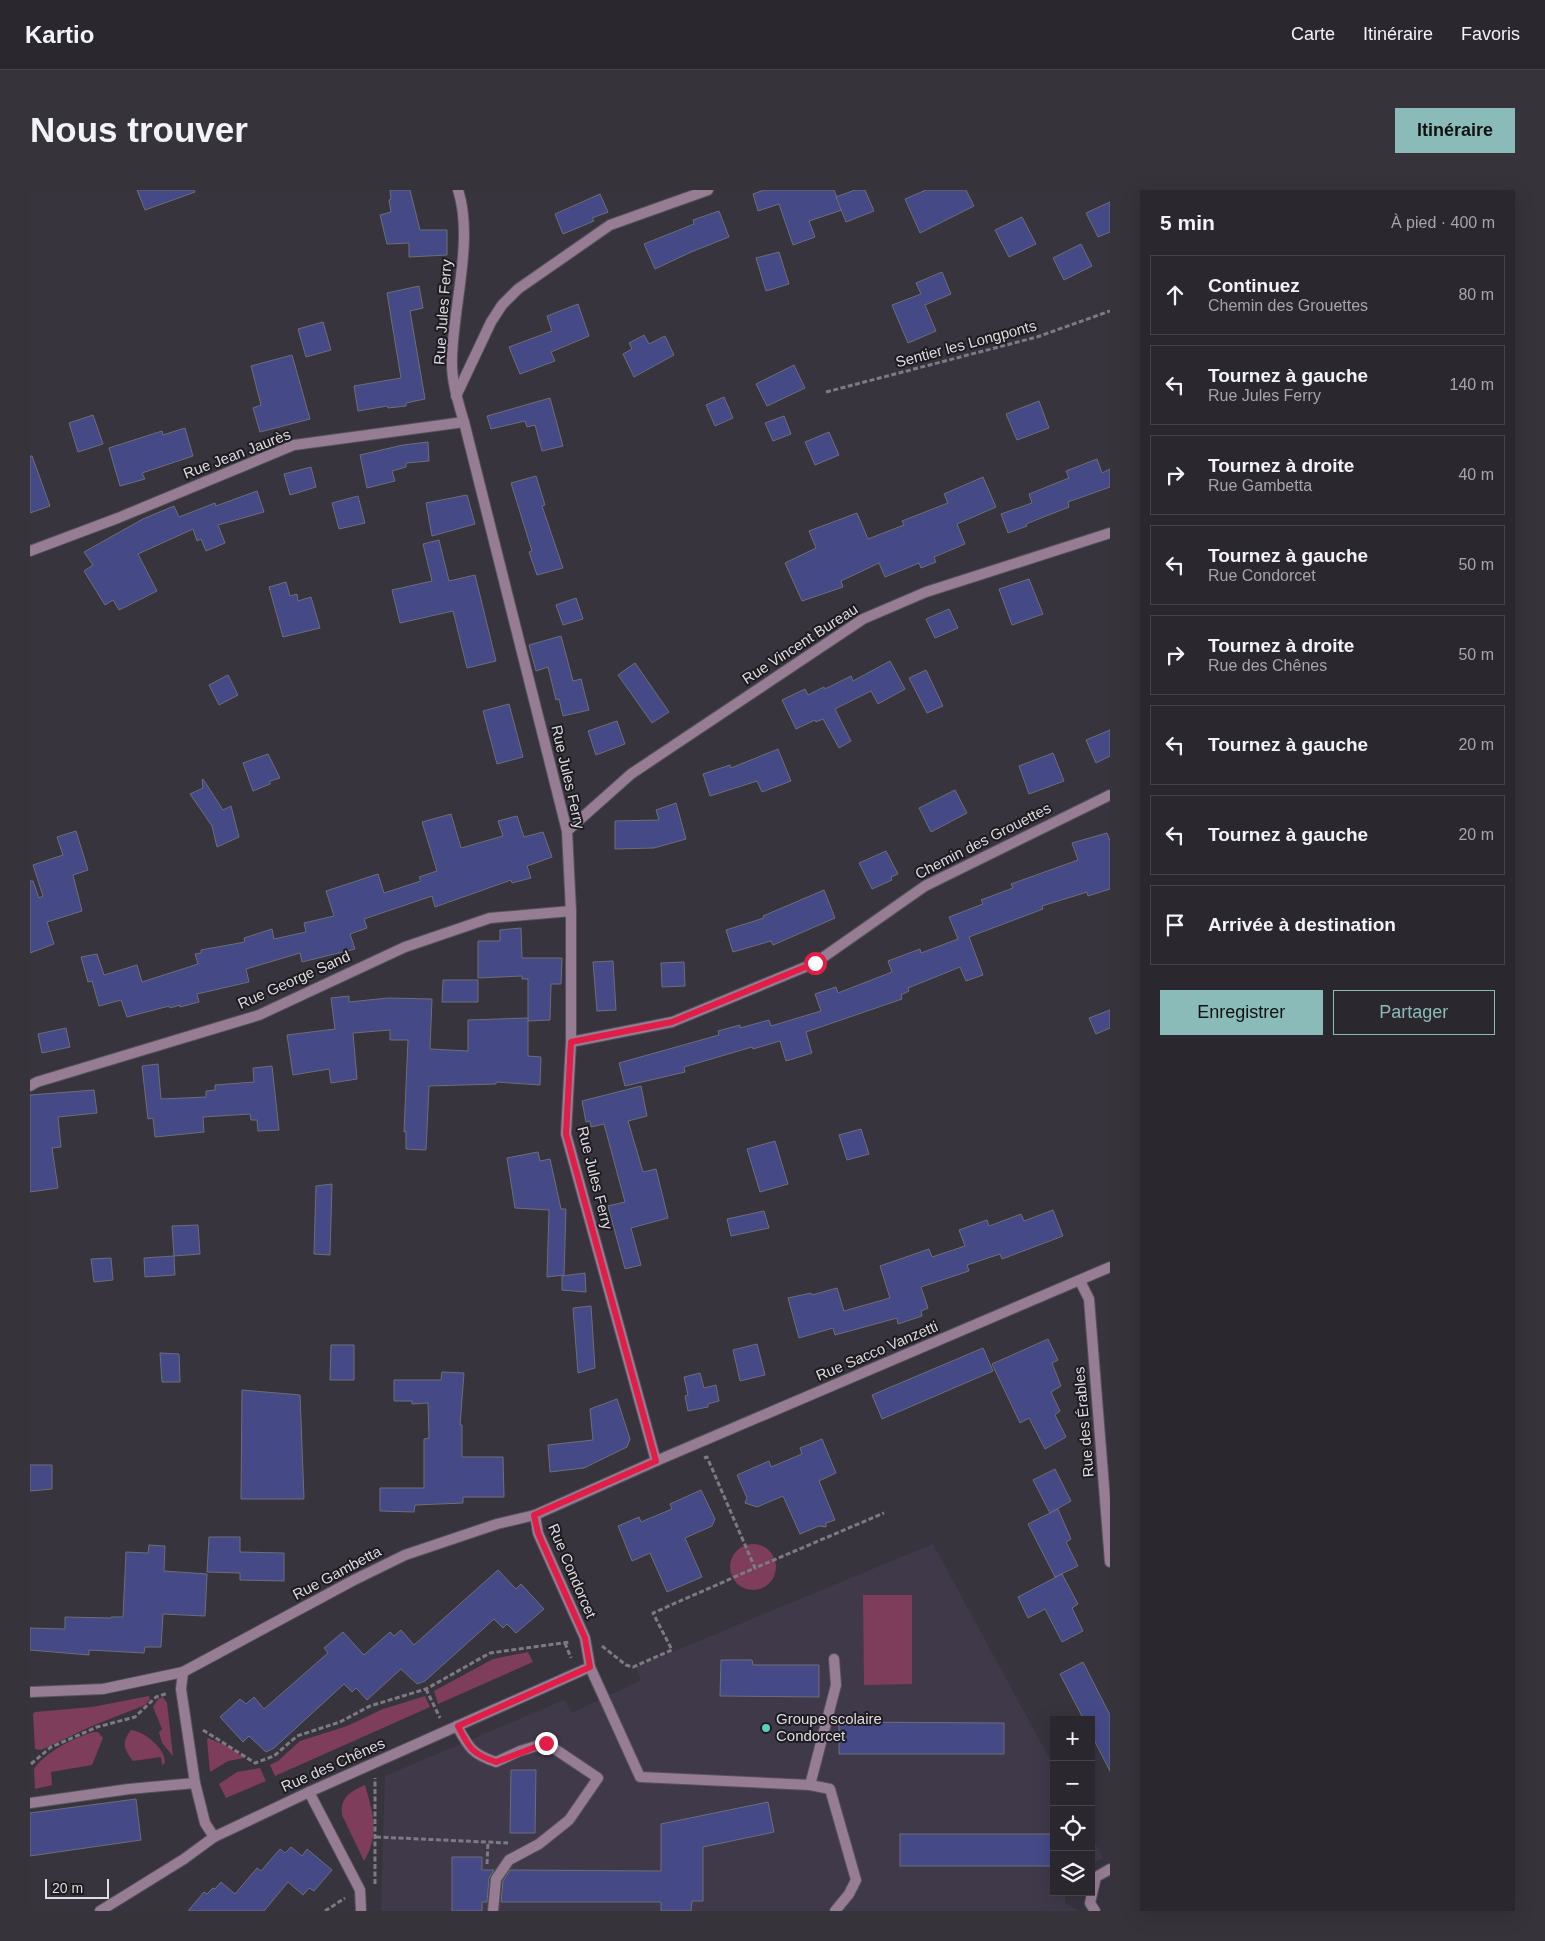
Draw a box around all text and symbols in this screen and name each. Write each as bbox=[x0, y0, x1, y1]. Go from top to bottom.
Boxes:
text: Kartio bbox=[25, 21, 94, 48]
text: Carte bbox=[1291, 24, 1335, 44]
text: Itinéraire bbox=[1363, 24, 1433, 44]
text: Favoris bbox=[1461, 24, 1520, 44]
button: Itinéraire bbox=[1395, 108, 1515, 153]
text: Nous trouver bbox=[30, 110, 248, 149]
text: 5 min bbox=[1160, 211, 1215, 234]
text: À pied · 400 m bbox=[1391, 214, 1495, 231]
street label: Rue Jules Ferry bbox=[430, 258, 455, 365]
text: Continuez bbox=[1208, 275, 1300, 296]
icon: ahead bbox=[1161, 281, 1189, 309]
text: 80 m bbox=[1458, 286, 1494, 303]
text: Chemin des Grouettes bbox=[1208, 297, 1368, 314]
street label: Sentier les Longponts bbox=[894, 317, 1038, 371]
text: Tournez à gauche bbox=[1208, 365, 1368, 386]
icon: left bbox=[1161, 371, 1189, 399]
text: 140 m bbox=[1450, 376, 1494, 393]
text: Rue Jules Ferry bbox=[1208, 387, 1321, 404]
street label: Rue Jean Jaurès bbox=[181, 425, 293, 482]
text: Tournez à droite bbox=[1208, 455, 1354, 476]
icon: right bbox=[1161, 461, 1189, 489]
text: 40 m bbox=[1458, 466, 1494, 483]
text: Rue Gambetta bbox=[1208, 477, 1312, 494]
text: Tournez à gauche bbox=[1208, 545, 1368, 566]
icon: left bbox=[1161, 551, 1189, 579]
text: 50 m bbox=[1458, 556, 1494, 573]
text: Rue Condorcet bbox=[1208, 567, 1316, 584]
street label: Rue Vincent Bureau bbox=[739, 600, 861, 687]
text: Tournez à droite bbox=[1208, 635, 1354, 656]
icon: right bbox=[1161, 641, 1189, 669]
text: 50 m bbox=[1458, 646, 1494, 663]
text: Rue des Chênes bbox=[1208, 657, 1327, 674]
street label: Rue Jules Ferry bbox=[548, 723, 589, 831]
icon: left bbox=[1161, 731, 1189, 759]
text: Tournez à gauche bbox=[1208, 734, 1368, 755]
text: 20 m bbox=[1458, 736, 1494, 753]
street label: Chemin des Grouettes bbox=[912, 799, 1053, 882]
icon: left bbox=[1161, 821, 1189, 849]
text: Tournez à gauche bbox=[1208, 824, 1368, 845]
text: 20 m bbox=[1458, 826, 1494, 843]
icon: arrive bbox=[1161, 911, 1189, 939]
text: Arrivée à destination bbox=[1208, 914, 1396, 935]
street label: Rue George Sand bbox=[235, 947, 352, 1012]
route start bbox=[804, 952, 827, 975]
button: Enregistrer bbox=[1160, 990, 1323, 1035]
button: Partager bbox=[1333, 990, 1495, 1035]
street label: Rue Jules Ferry bbox=[574, 1124, 617, 1232]
street label: Rue Sacco Vanzetti bbox=[813, 1317, 940, 1384]
street label: Rue des Érables bbox=[1070, 1366, 1097, 1478]
street label: Rue Condorcet bbox=[545, 1521, 600, 1621]
street label: Rue Gambetta bbox=[290, 1542, 384, 1603]
place label: Groupe scolaire Condorcet bbox=[776, 1710, 882, 1744]
map controls bbox=[1050, 1716, 1095, 1896]
button: + bbox=[1050, 1716, 1095, 1761]
marker: Groupe scolaire Condorcet bbox=[760, 1722, 772, 1734]
route end bbox=[535, 1732, 558, 1755]
street label: Rue des Chênes bbox=[278, 1734, 387, 1795]
button: − bbox=[1050, 1761, 1095, 1806]
button: locate bbox=[1050, 1806, 1095, 1851]
button: layers bbox=[1050, 1851, 1095, 1896]
scale bar bbox=[45, 1876, 109, 1899]
text: 20 m bbox=[52, 1880, 83, 1896]

